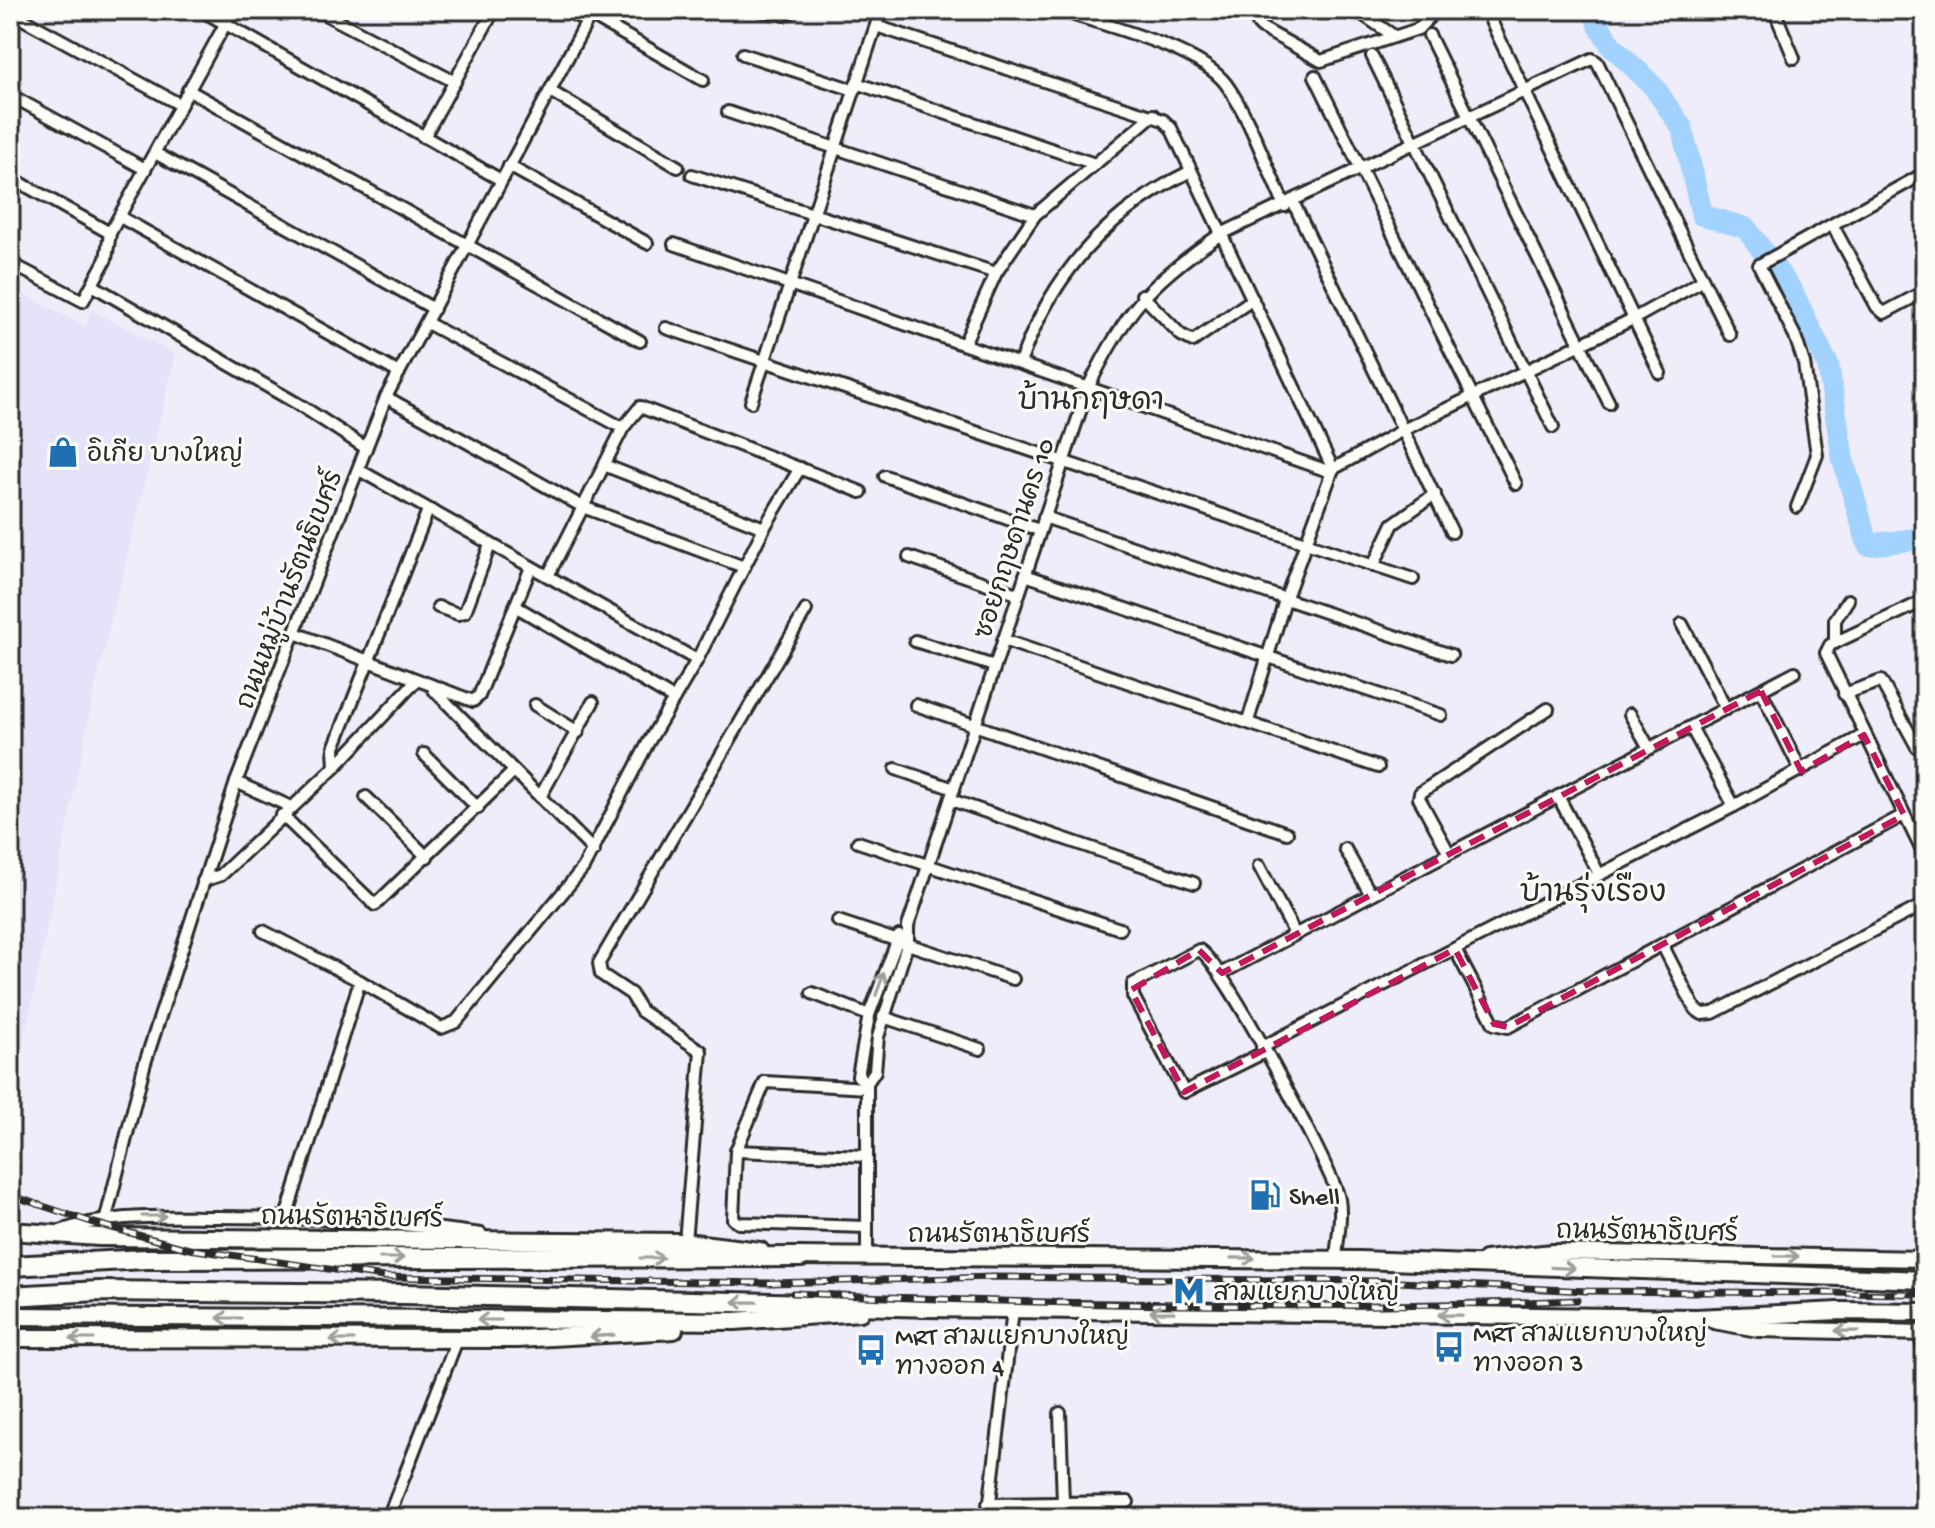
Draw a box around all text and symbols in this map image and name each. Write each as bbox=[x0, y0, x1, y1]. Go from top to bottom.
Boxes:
district label: บ้านกฤษดา bbox=[1018, 380, 1164, 421]
shop icon: อิเกีย บางใหญ่ bbox=[46, 435, 80, 469]
street label: ซอยกฤษดานคร 10 bbox=[970, 435, 1064, 644]
place label: อิเกีย บางใหญ่ bbox=[87, 436, 243, 472]
street label: ถนนหมู่บ้านรัตนธิเบศร์ bbox=[228, 465, 352, 715]
district label: บ้านรุ่งเรือง bbox=[1520, 871, 1666, 913]
one-way arrow bbox=[874, 972, 888, 997]
fuel station icon: Shell bbox=[1248, 1178, 1282, 1212]
place label: Shell bbox=[1289, 1184, 1340, 1215]
street label: ถนนรัตนาธิเบศร์ bbox=[260, 1198, 443, 1238]
one-way arrow bbox=[140, 1209, 167, 1224]
street label: ถนนรัตนาธิเบศร์ bbox=[1555, 1212, 1738, 1252]
street label: ถนนรัตนาธิเบศร์ bbox=[908, 1217, 1090, 1253]
one-way arrow bbox=[1773, 1248, 1800, 1264]
one-way arrow bbox=[378, 1250, 405, 1266]
one-way arrow bbox=[638, 1250, 665, 1266]
one-way arrow bbox=[1229, 1251, 1256, 1266]
one-way arrow bbox=[1549, 1260, 1576, 1275]
metro station icon: สามแยกบางใหญ่ bbox=[1172, 1274, 1206, 1308]
place label: สามแยกบางใหญ่ bbox=[1213, 1275, 1399, 1311]
one-way arrow bbox=[732, 1295, 759, 1310]
one-way arrow bbox=[1149, 1304, 1176, 1320]
one-way arrow bbox=[1437, 1308, 1464, 1323]
one-way arrow bbox=[216, 1310, 243, 1326]
one-way arrow bbox=[476, 1312, 503, 1327]
place label: MRT สามแยกบางใหญ่ ทางออก 3 bbox=[1473, 1316, 1707, 1382]
place label: MRT สามแยกบางใหญ่ ทางออก 4 bbox=[895, 1319, 1129, 1385]
one-way arrow bbox=[1834, 1324, 1861, 1339]
one-way arrow bbox=[589, 1329, 616, 1344]
bus stop icon: MRT สามแยกบางใหญ่ ทางออก 3 bbox=[1432, 1330, 1466, 1364]
one-way arrow bbox=[69, 1331, 96, 1347]
one-way arrow bbox=[329, 1332, 356, 1348]
bus stop icon: MRT สามแยกบางใหญ่ ทางออก 4 bbox=[854, 1333, 888, 1367]

